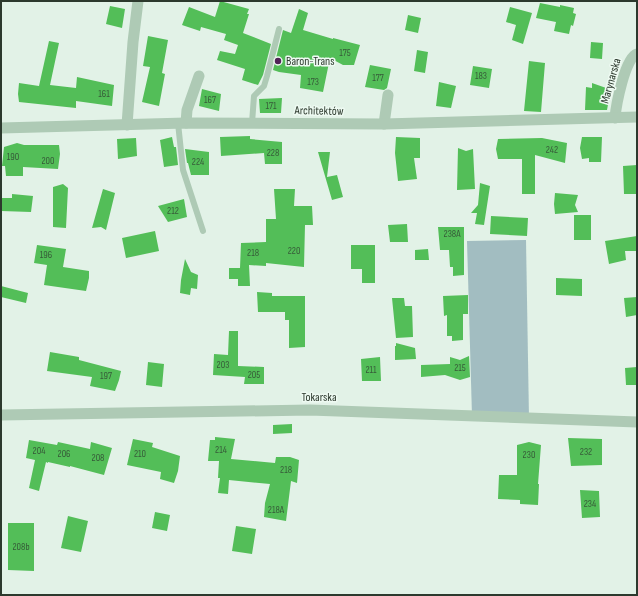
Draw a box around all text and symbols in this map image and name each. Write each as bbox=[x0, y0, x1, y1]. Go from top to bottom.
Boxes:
house number: 175 bbox=[339, 47, 351, 59]
place label: Baron-Trans bbox=[286, 54, 335, 69]
marker: Baron-Trans bbox=[273, 56, 283, 66]
street label: Marynarska bbox=[597, 56, 625, 105]
house number: 183 bbox=[475, 70, 487, 82]
house number: 177 bbox=[372, 72, 384, 84]
house number: 173 bbox=[307, 76, 319, 88]
house number: 161 bbox=[98, 88, 110, 100]
house number: 167 bbox=[204, 94, 216, 106]
house number: 171 bbox=[265, 100, 277, 112]
street label: Architektów bbox=[293, 103, 344, 119]
house number: 242 bbox=[546, 144, 558, 156]
house number: 228 bbox=[267, 147, 279, 159]
house number: 190 bbox=[7, 151, 19, 163]
house number: 200 bbox=[41, 155, 55, 167]
house number: 224 bbox=[192, 156, 204, 168]
house number: 212 bbox=[167, 205, 179, 217]
house number: 238A bbox=[444, 228, 461, 240]
house number: 220 bbox=[288, 245, 300, 257]
house number: 218 bbox=[247, 247, 259, 259]
house number: 196 bbox=[40, 249, 52, 261]
house number: 203 bbox=[217, 359, 229, 371]
house number: 215 bbox=[454, 362, 466, 374]
house number: 211 bbox=[365, 364, 377, 376]
house number: 205 bbox=[248, 369, 260, 381]
house number: 197 bbox=[100, 370, 112, 382]
street label: Tokarska bbox=[301, 390, 337, 405]
house number: 214 bbox=[215, 444, 227, 456]
house number: 204 bbox=[33, 445, 45, 457]
house number: 232 bbox=[580, 446, 592, 458]
house number: 206 bbox=[58, 448, 70, 460]
house number: 210 bbox=[134, 448, 146, 460]
house number: 230 bbox=[523, 449, 535, 461]
house number: 208 bbox=[92, 452, 104, 464]
house number: 218 bbox=[280, 464, 292, 476]
house number: 234 bbox=[584, 498, 596, 510]
house number: 218A bbox=[268, 504, 285, 516]
house number: 208b bbox=[12, 541, 30, 553]

